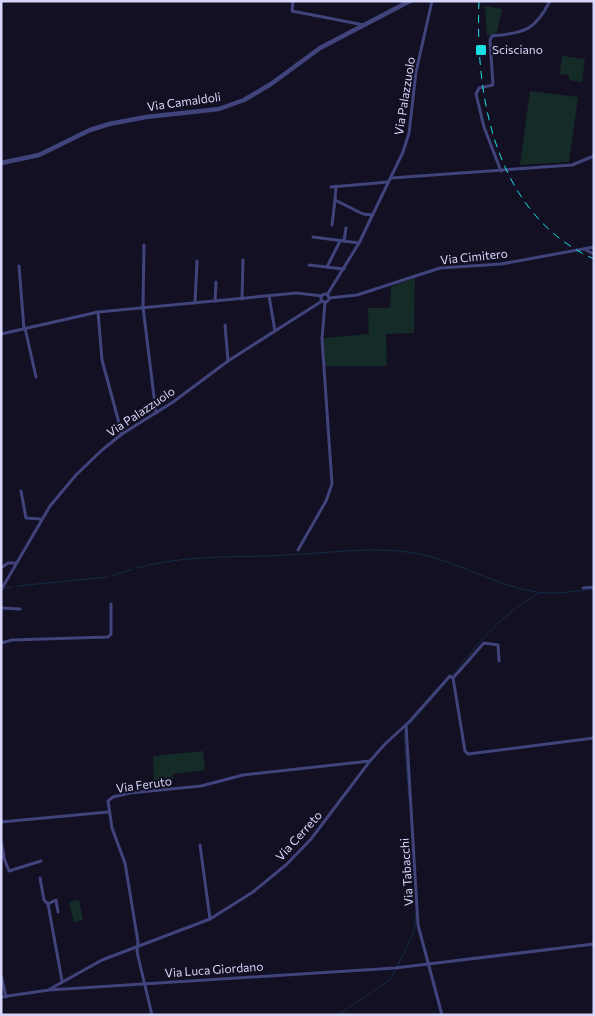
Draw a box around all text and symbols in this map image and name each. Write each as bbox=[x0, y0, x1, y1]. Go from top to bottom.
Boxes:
place label: Scisciano bbox=[492, 42, 543, 56]
marker: Scisciano bbox=[474, 43, 488, 57]
street label: Via Palazzuolo bbox=[391, 56, 417, 136]
street label: Via Camaldoli bbox=[146, 89, 222, 113]
street label: Via Cimitero bbox=[440, 246, 508, 267]
street label: Via Palazzuolo bbox=[104, 383, 177, 439]
street label: Via Feruto bbox=[115, 773, 173, 795]
street label: Via Cerreto bbox=[272, 808, 324, 863]
street label: Via Tabacchi bbox=[397, 838, 415, 906]
street label: Via Luca Giordano bbox=[164, 959, 264, 979]

